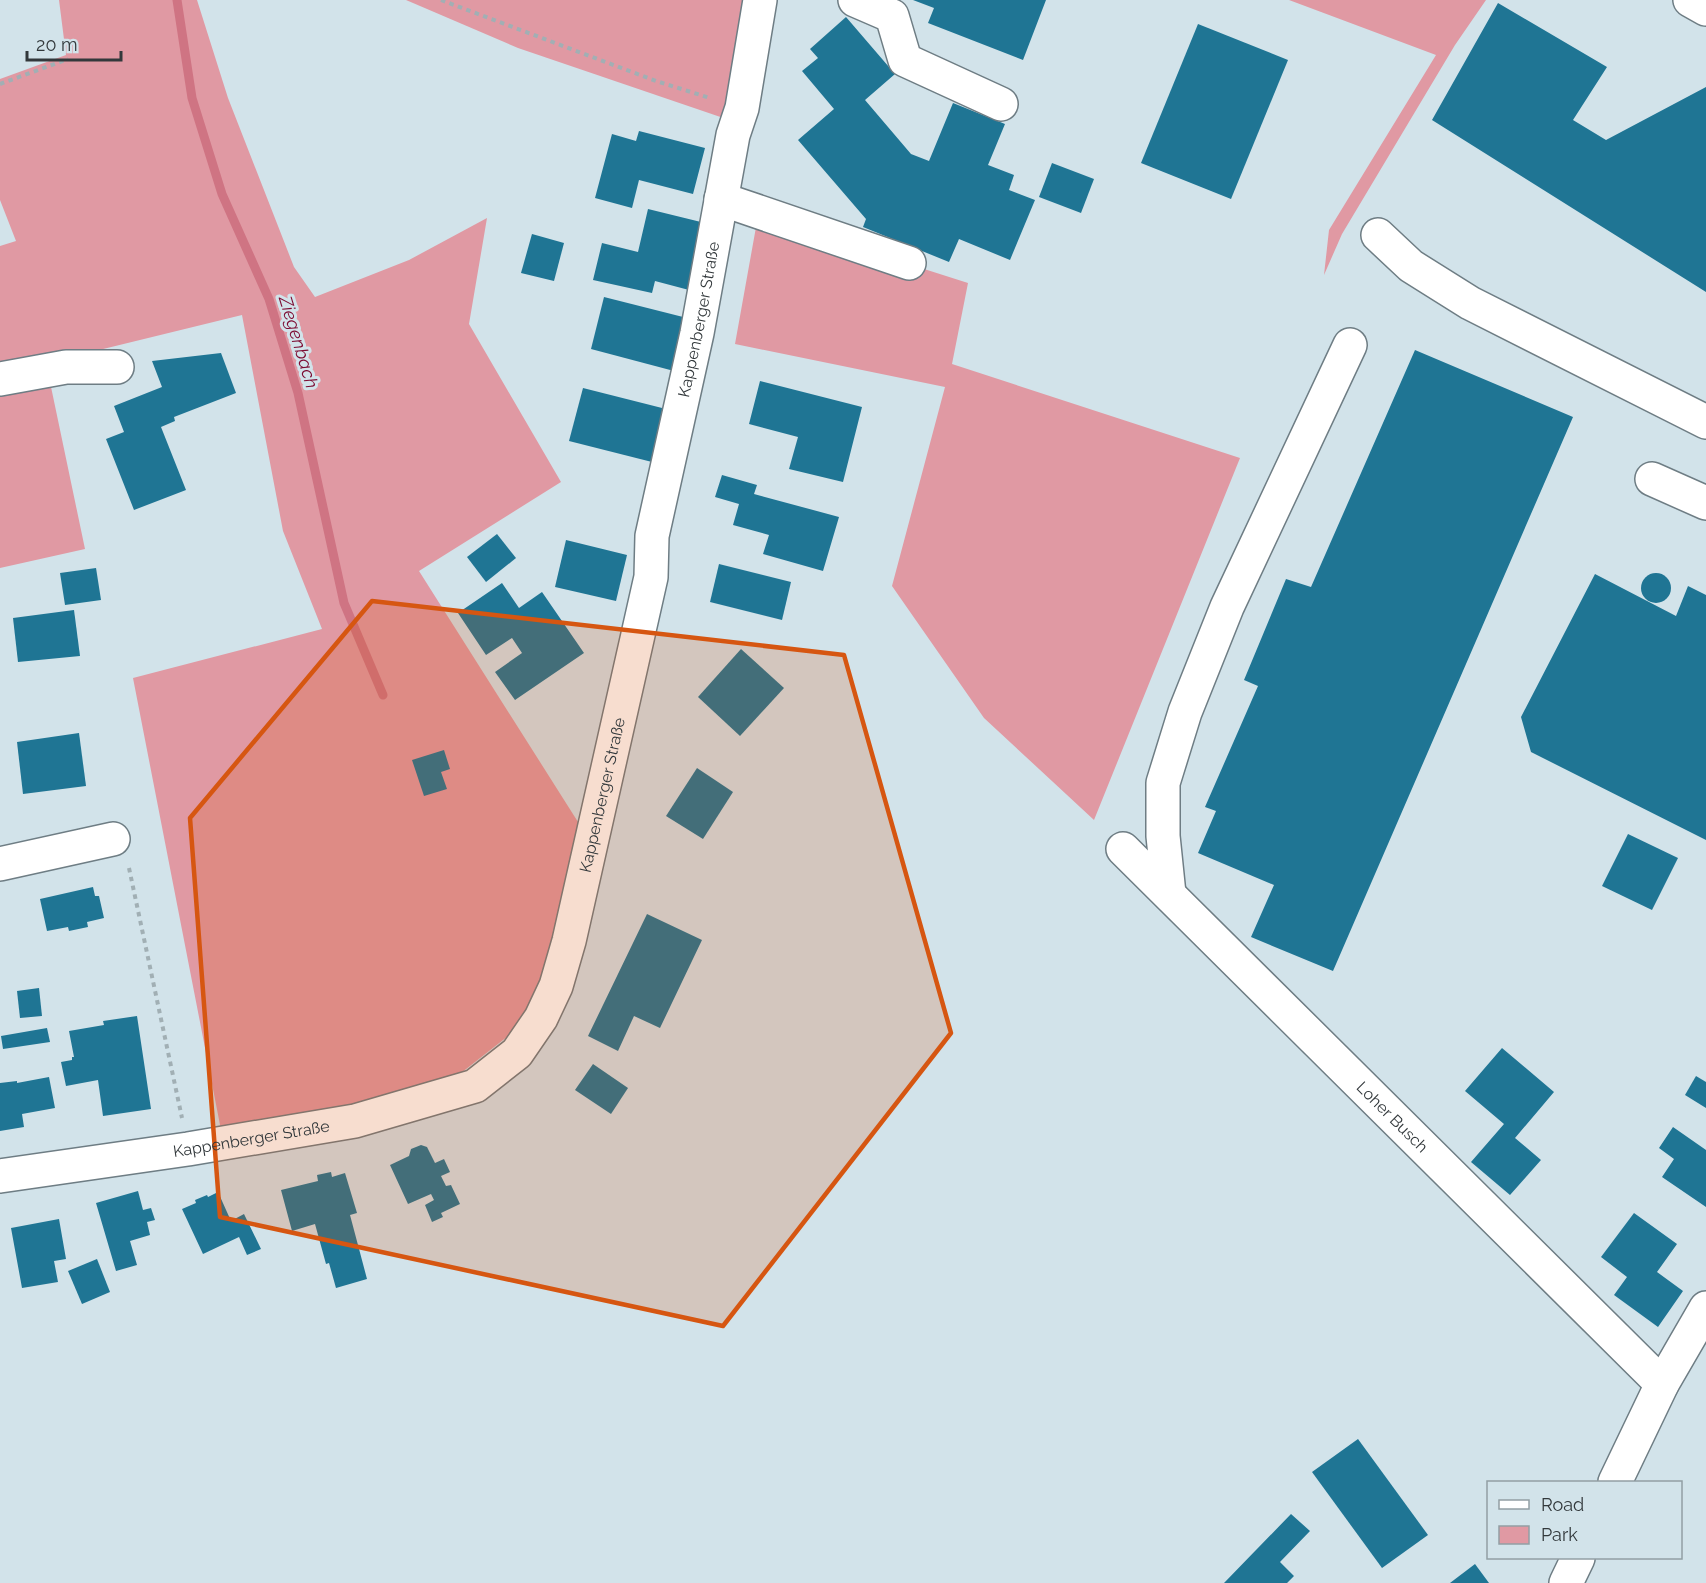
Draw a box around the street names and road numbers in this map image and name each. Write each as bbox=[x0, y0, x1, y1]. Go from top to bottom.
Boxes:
street label: Kappenberger Straße bbox=[674, 240, 723, 399]
street label: Kappenberger Straße bbox=[575, 716, 629, 874]
street label: Loher Busch bbox=[1353, 1077, 1432, 1156]
street label: Kappenberger Straße bbox=[172, 1116, 331, 1161]

